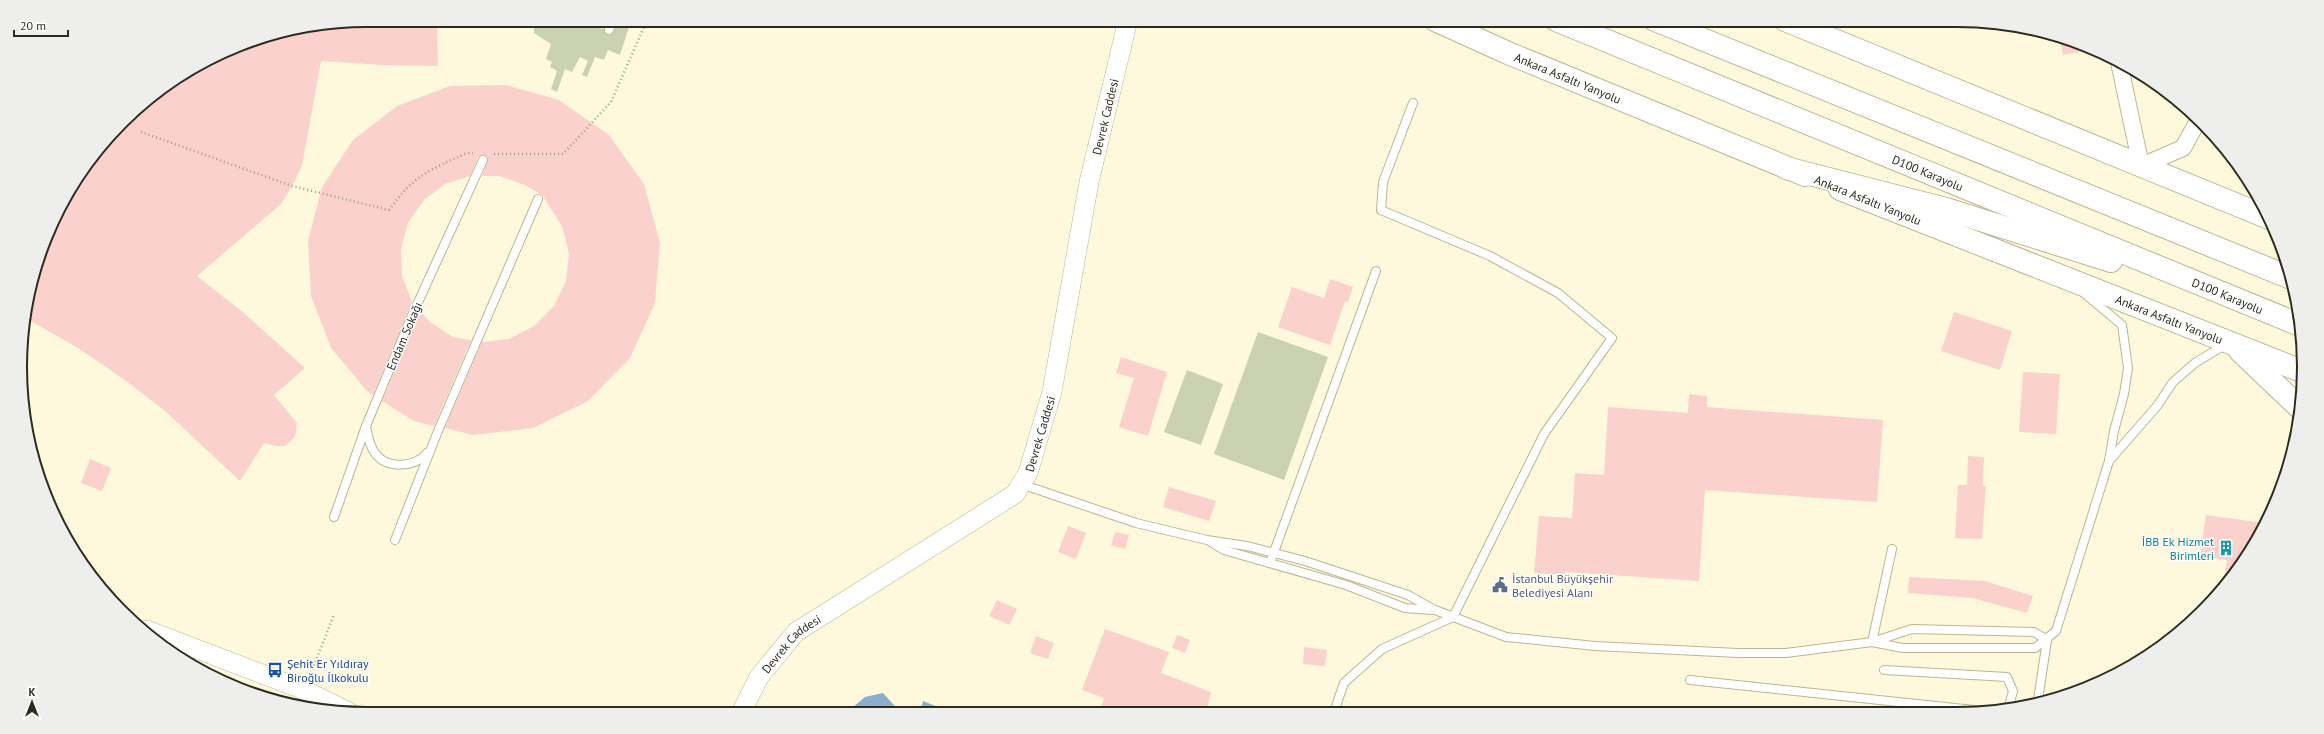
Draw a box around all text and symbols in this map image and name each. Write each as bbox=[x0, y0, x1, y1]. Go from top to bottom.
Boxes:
scale bar bbox=[14, 12, 68, 38]
text: 20 m bbox=[20, 18, 46, 33]
street label: Ankara Asfaltı Yanyolu bbox=[1512, 49, 1624, 106]
street label: Devrek Caddesi bbox=[1088, 77, 1121, 156]
street label: D100 Karayolu bbox=[1890, 151, 1966, 194]
street label: Ankara Asfaltı Yanyolu bbox=[1812, 172, 1924, 228]
street label: D100 Karayolu bbox=[2190, 274, 2266, 317]
street label: Ankara Asfaltı Yanyolu bbox=[2114, 291, 2225, 347]
street label: Endam Sokağı bbox=[383, 300, 425, 372]
street label: Devrek Caddesi bbox=[1021, 394, 1058, 473]
place label: İBB Ek Hizmet Birimleri bbox=[2142, 534, 2214, 563]
building icon: İBB Ek Hizmet Birimleri bbox=[2217, 539, 2235, 557]
place label: İstanbul Büyükşehir Belediyesi Alanı bbox=[1512, 571, 1613, 600]
public building icon: İstanbul Büyükşehir Belediyesi Alanı bbox=[1491, 576, 1509, 594]
street label: Devrek Caddesi bbox=[758, 611, 823, 676]
place label: Şehit Er Yıldıray Biroğlu İlkokulu bbox=[287, 656, 369, 685]
bus stop icon: Şehit Er Yıldıray Biroğlu İlkokulu bbox=[266, 661, 284, 679]
north arrow bbox=[12, 682, 52, 722]
text: K bbox=[29, 685, 36, 699]

